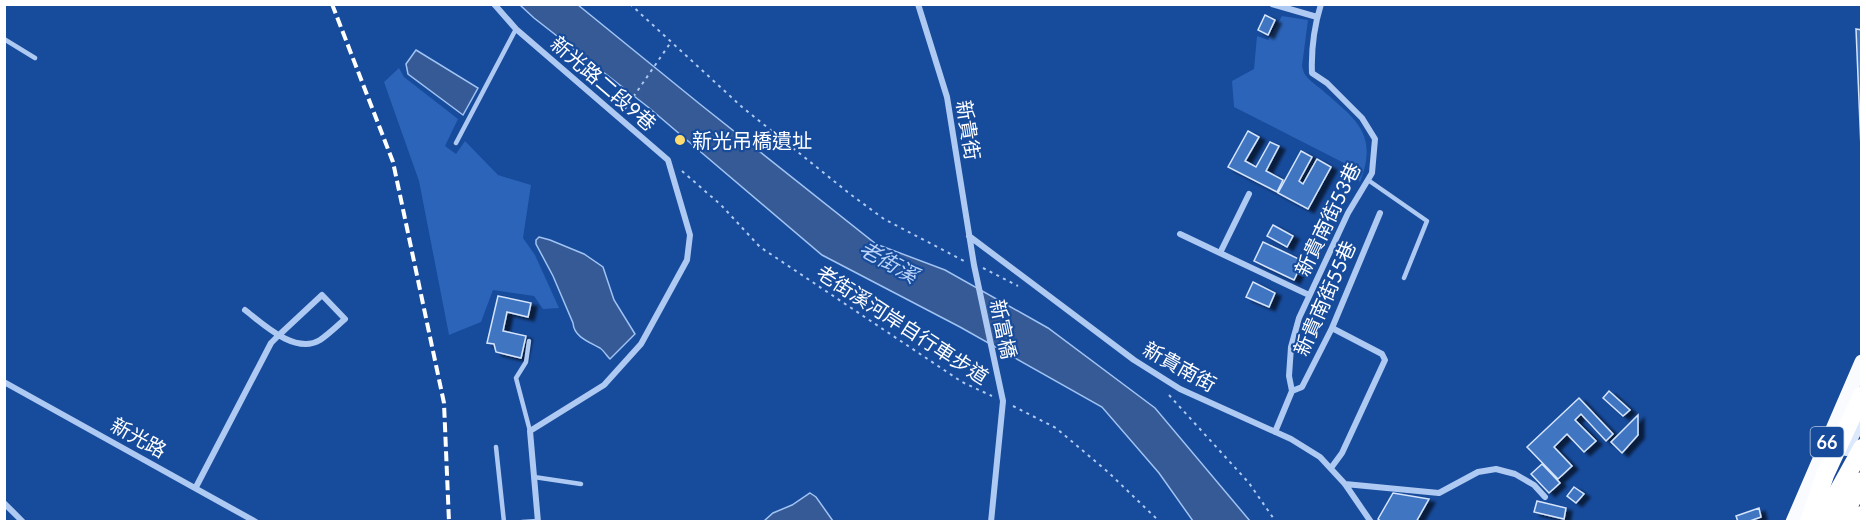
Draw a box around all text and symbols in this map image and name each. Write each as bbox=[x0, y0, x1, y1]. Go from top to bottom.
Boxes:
street label: 新光路二段9巷 bbox=[546, 31, 662, 135]
street label: 新貴街 bbox=[952, 98, 986, 162]
place label: 新光吊橋遺址 bbox=[692, 128, 812, 152]
marker: 新光吊橋遺址 bbox=[673, 133, 687, 147]
street label: 新貴南街53巷 bbox=[1289, 158, 1365, 280]
water label: 老街溪 bbox=[855, 235, 925, 289]
street label: 新貴南街55巷 bbox=[1288, 237, 1360, 359]
street label: 老街溪河岸自行車步道 bbox=[813, 259, 993, 389]
street label: 新富橋 bbox=[986, 297, 1022, 361]
street label: 新貴南街 bbox=[1139, 336, 1221, 396]
street label: 新光路 bbox=[107, 412, 171, 462]
road number: 66 bbox=[1810, 427, 1844, 457]

